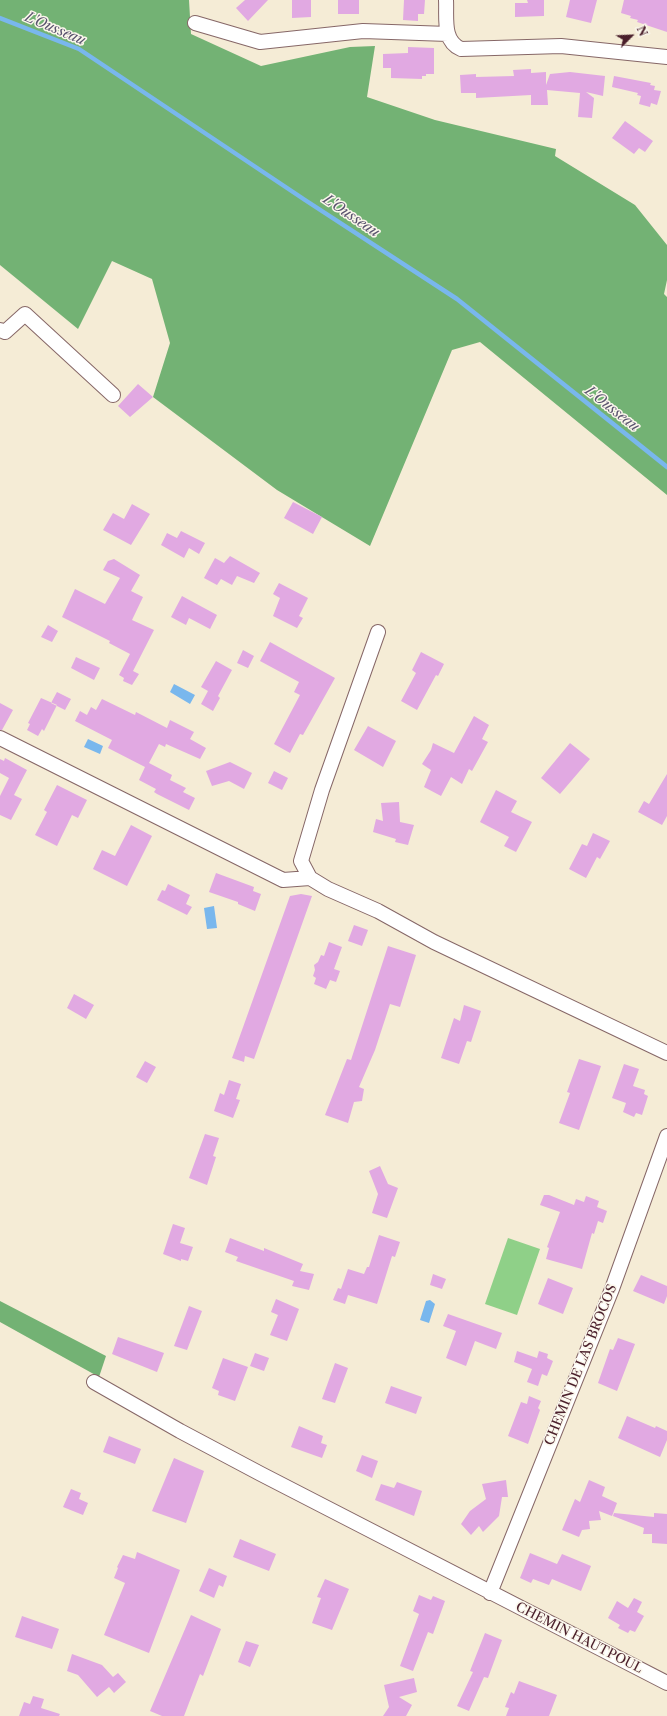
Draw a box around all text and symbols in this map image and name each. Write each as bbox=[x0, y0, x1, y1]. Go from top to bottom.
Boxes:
water label: L'Ousseau bbox=[22, 9, 88, 49]
north arrow bbox=[611, 16, 651, 56]
text: N bbox=[634, 24, 650, 38]
water label: L'Ousseau bbox=[320, 191, 382, 241]
water label: L'Ousseau bbox=[582, 383, 642, 435]
street label: CHEMIN DE LAS BROCOS bbox=[541, 1282, 621, 1448]
street label: CHEMIN HAUTPOUL bbox=[513, 1599, 645, 1677]

